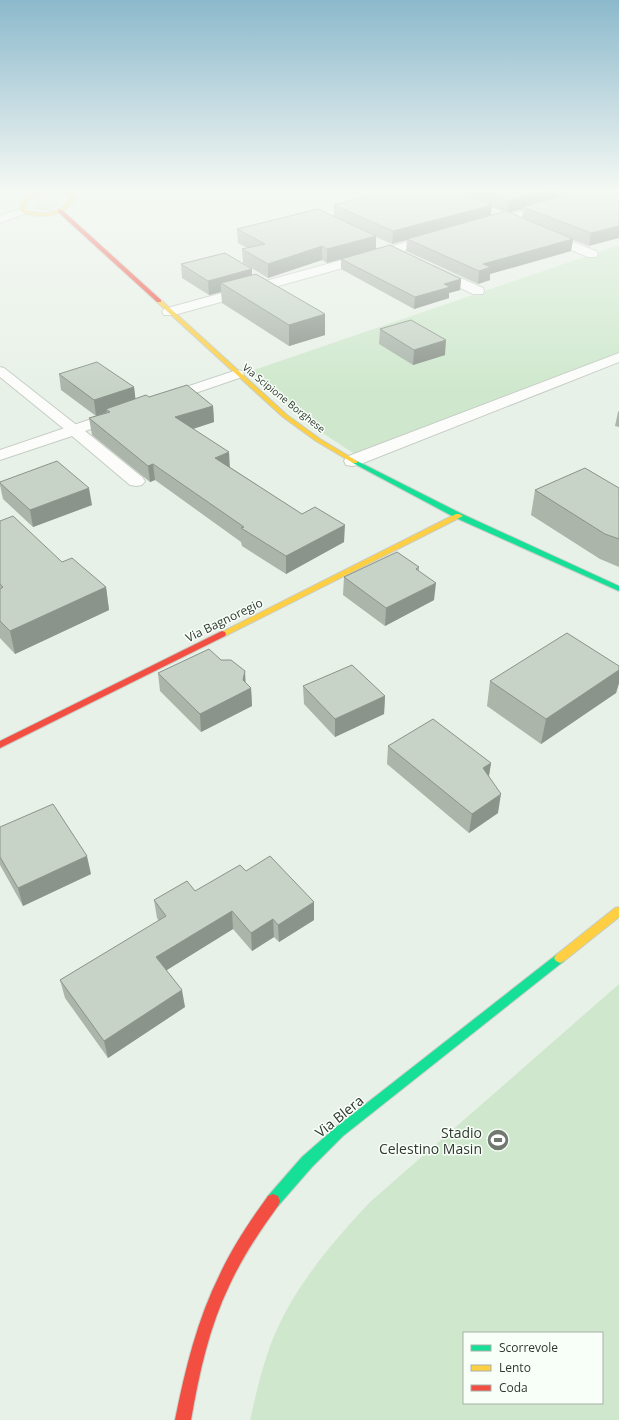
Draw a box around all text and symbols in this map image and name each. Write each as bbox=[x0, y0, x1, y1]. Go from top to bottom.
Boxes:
street label: Via Scipione Borghese bbox=[240, 360, 329, 436]
street label: Via Bagnoregio bbox=[183, 594, 265, 646]
street label: Via Blera bbox=[311, 1091, 367, 1141]
place label: Stadio Celestino Masin bbox=[379, 1123, 482, 1158]
sports icon: Stadio Celestino Masin bbox=[485, 1127, 511, 1153]
legend bbox=[463, 1332, 603, 1404]
text: Scorrevole bbox=[499, 1339, 558, 1356]
text: Lento bbox=[499, 1359, 531, 1376]
text: Coda bbox=[499, 1379, 528, 1396]

